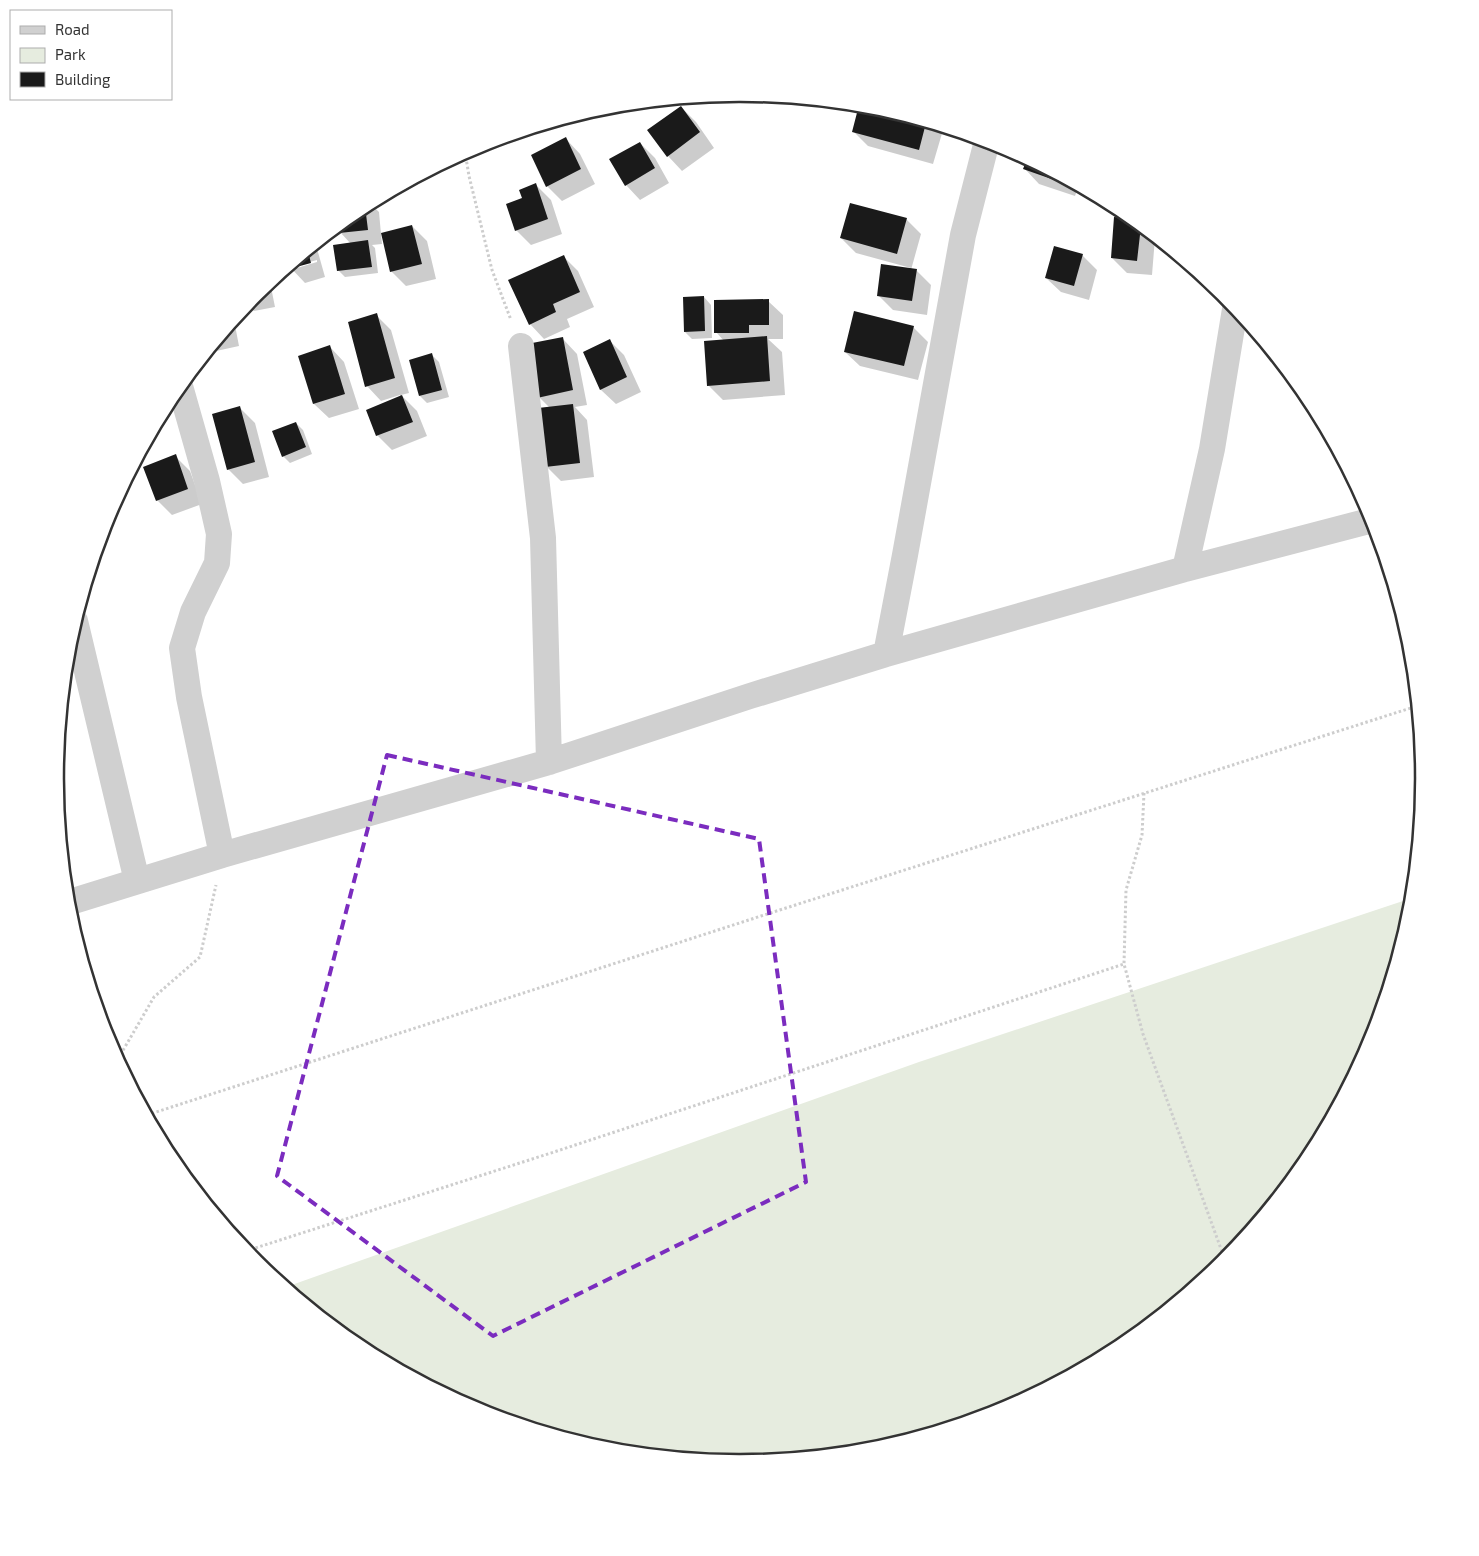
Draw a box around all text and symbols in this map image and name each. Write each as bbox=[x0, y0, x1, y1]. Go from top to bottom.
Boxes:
legend bbox=[10, 10, 172, 100]
text: Road bbox=[55, 20, 90, 38]
text: Park bbox=[55, 45, 86, 63]
text: Building bbox=[55, 70, 111, 88]

